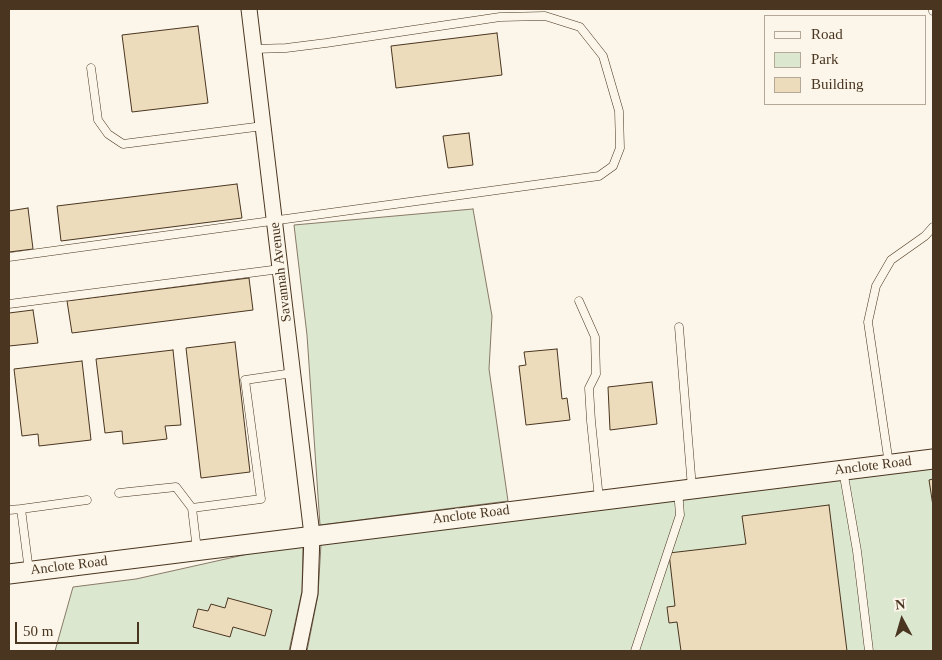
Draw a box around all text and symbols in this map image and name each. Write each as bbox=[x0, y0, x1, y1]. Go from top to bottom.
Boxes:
legend bbox=[764, 15, 927, 105]
text: Road bbox=[811, 26, 843, 42]
text: Park bbox=[811, 51, 839, 67]
text: Building bbox=[811, 76, 864, 92]
street label: Savannah Avenue bbox=[267, 221, 295, 323]
street label: Anclote Road bbox=[834, 453, 912, 479]
street label: Anclote Road bbox=[432, 502, 510, 528]
street label: Anclote Road bbox=[30, 553, 108, 579]
north arrow bbox=[877, 595, 927, 645]
text: N bbox=[895, 597, 906, 613]
scale bar bbox=[18, 612, 141, 644]
text: 50 m bbox=[23, 623, 53, 639]

